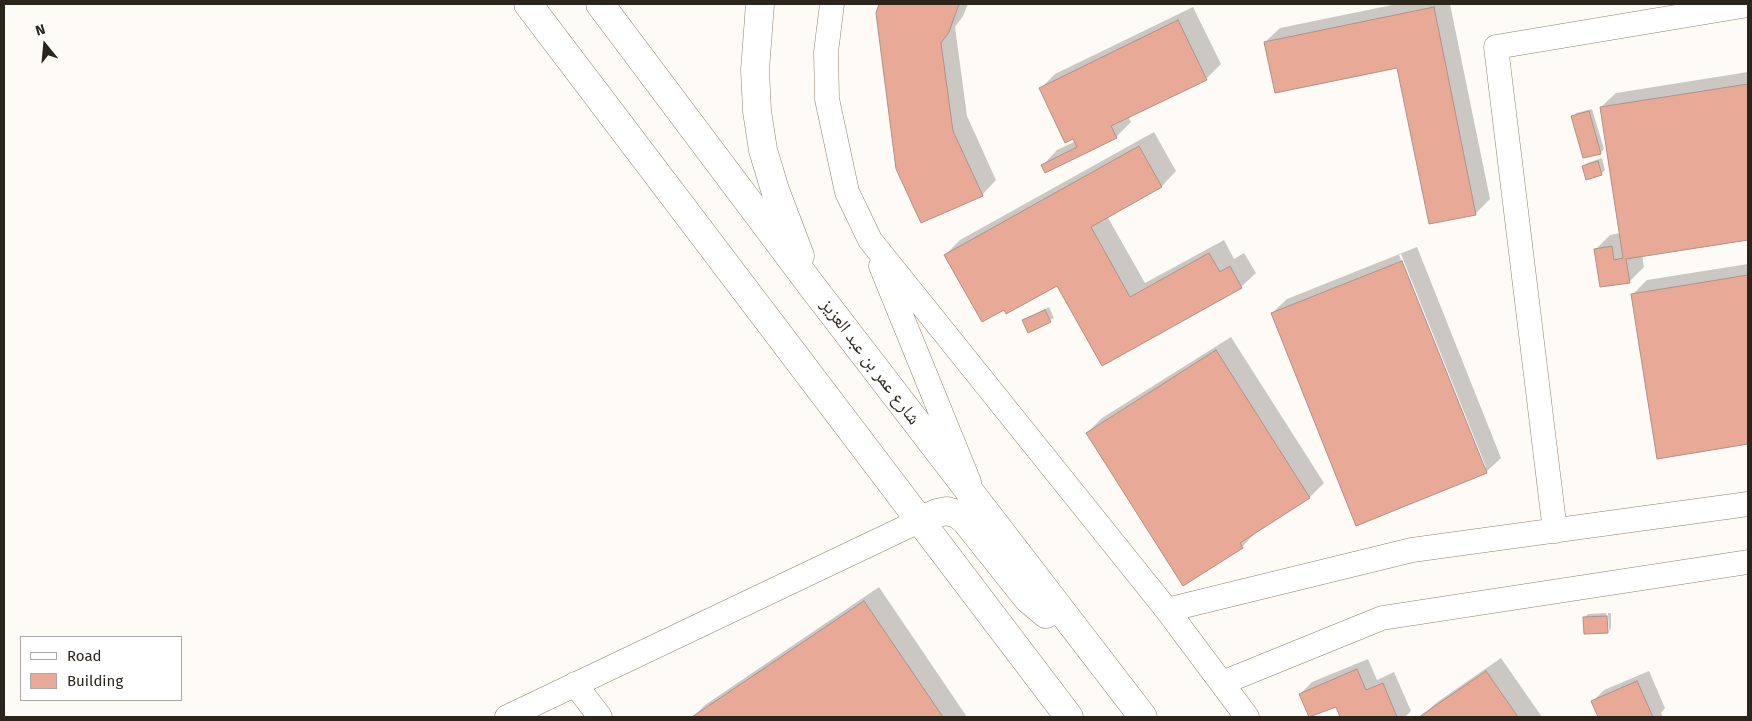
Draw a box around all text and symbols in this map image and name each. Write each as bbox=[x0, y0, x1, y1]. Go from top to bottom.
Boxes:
north arrow bbox=[20, 20, 70, 70]
text: N bbox=[34, 21, 47, 40]
street label: شارع عمر بن عبد العزيز bbox=[816, 295, 924, 429]
legend bbox=[20, 636, 182, 701]
text: Road bbox=[67, 647, 102, 665]
text: Building bbox=[67, 672, 123, 690]

